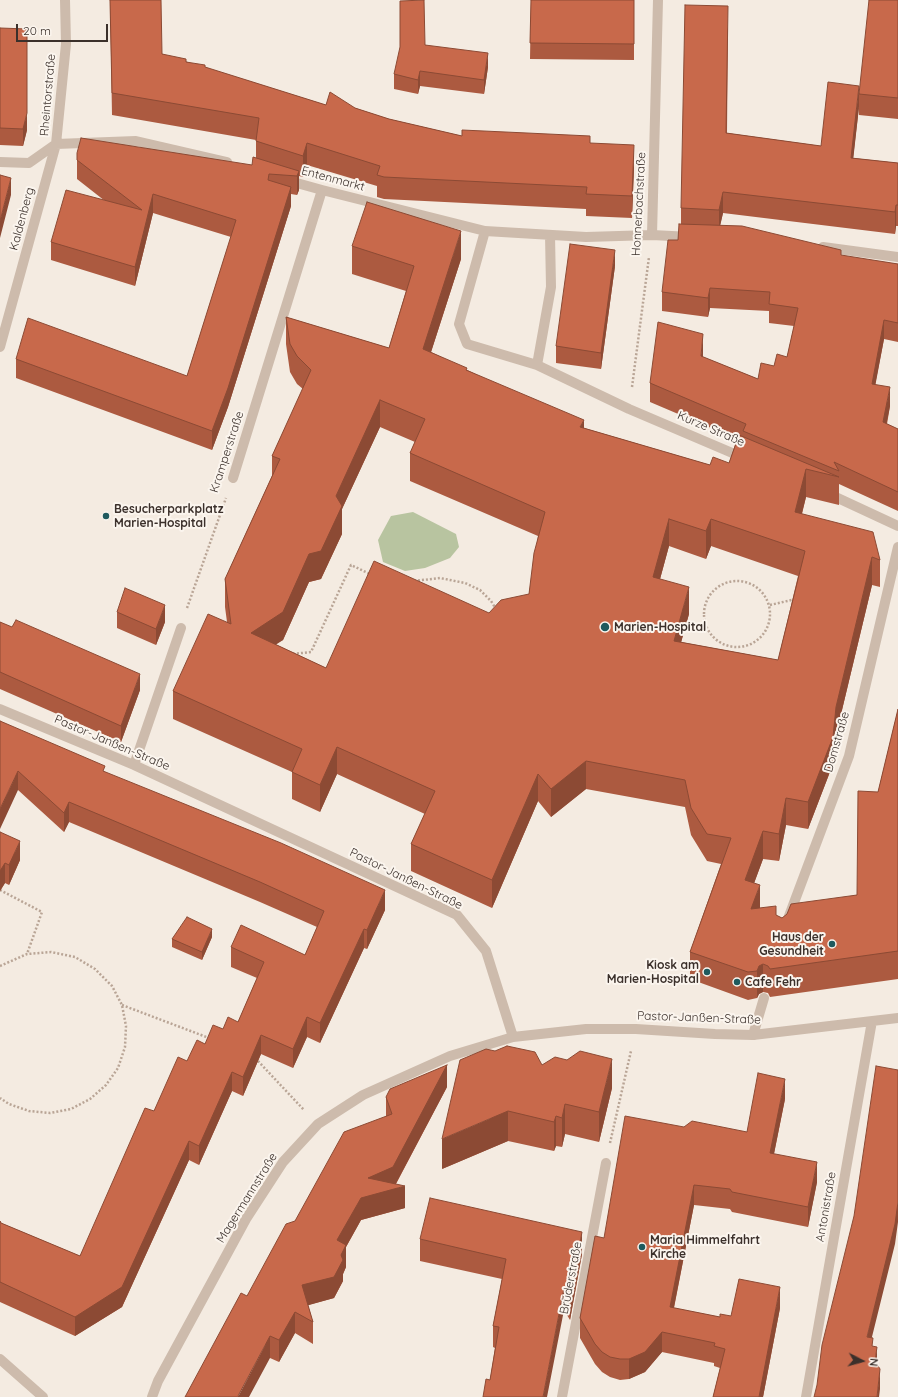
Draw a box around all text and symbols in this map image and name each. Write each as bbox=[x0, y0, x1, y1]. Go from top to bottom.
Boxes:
scale bar bbox=[18, 16, 110, 42]
text: 20 m bbox=[23, 23, 51, 38]
street label: Rheintorstraße bbox=[37, 53, 59, 137]
street label: Honnerbachstraße bbox=[629, 152, 649, 256]
street label: Entenmarkt bbox=[300, 164, 366, 194]
street label: Kaldenberg bbox=[7, 186, 37, 252]
street label: Kurze Straße bbox=[675, 408, 747, 450]
street label: Kramperstraße bbox=[207, 409, 247, 495]
place label: Besucherparkplatz Marien-Hospital bbox=[114, 502, 223, 530]
marker: Besucherparkplatz Marien-Hospital bbox=[101, 511, 111, 521]
place label: Marien-Hospital bbox=[614, 620, 706, 634]
marker: Marien-Hospital bbox=[599, 621, 611, 633]
street label: Domstraße bbox=[821, 710, 853, 774]
street label: Pastor-Janßen-Straße bbox=[52, 712, 172, 774]
street label: Pastor-Janßen-Straße bbox=[347, 845, 465, 913]
place label: Haus der Gesundheit bbox=[759, 930, 824, 958]
marker: Haus der Gesundheit bbox=[827, 939, 837, 949]
place label: Kiosk am Marien-Hospital bbox=[607, 958, 699, 986]
marker: Kiosk am Marien-Hospital bbox=[702, 967, 712, 977]
place label: Cafe Fehr bbox=[745, 975, 801, 989]
marker: Cafe Fehr bbox=[732, 977, 742, 987]
street label: Pastor-Janßen-Straße bbox=[637, 1009, 761, 1027]
street label: Magermannstraße bbox=[213, 1150, 281, 1246]
street label: Antonistraße bbox=[813, 1171, 839, 1243]
place label: Maria Himmelfahrt Kirche bbox=[650, 1233, 760, 1261]
street label: Brüderstraße bbox=[557, 1241, 585, 1315]
marker: Maria Himmelfahrt Kirche bbox=[637, 1242, 647, 1252]
north arrow bbox=[842, 1341, 882, 1381]
text: N bbox=[867, 1357, 881, 1367]

